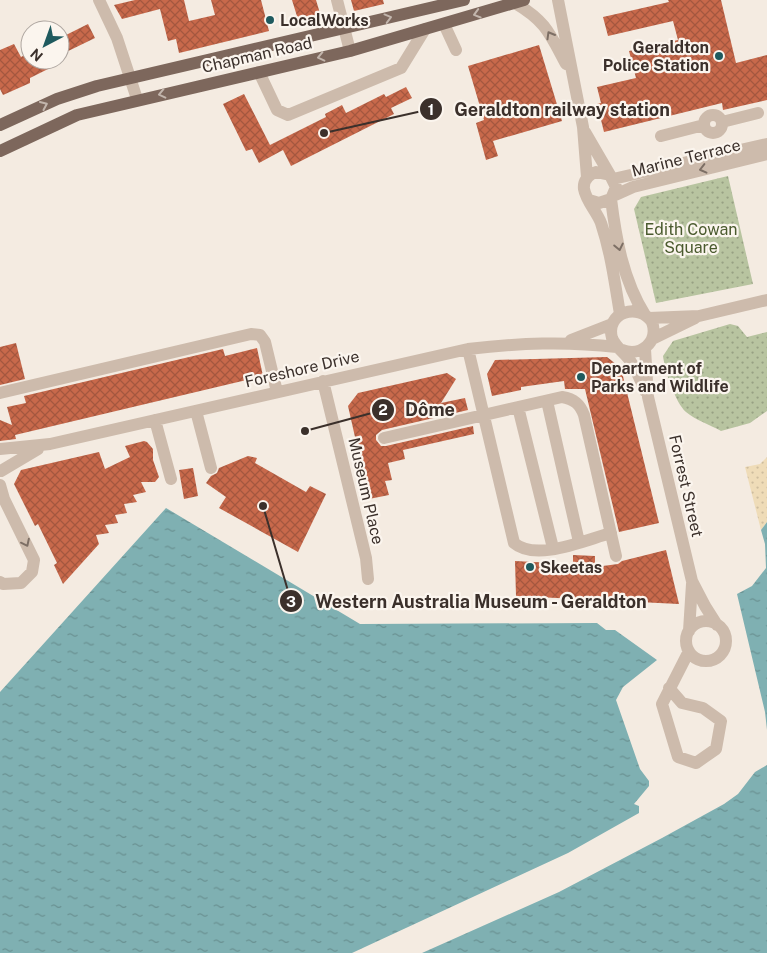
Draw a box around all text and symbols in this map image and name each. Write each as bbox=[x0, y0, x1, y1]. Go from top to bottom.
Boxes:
one-way arrow bbox=[473, 8, 482, 19]
place label: LocalWorks bbox=[280, 11, 369, 30]
one-way arrow bbox=[384, 13, 393, 24]
marker: LocalWorks bbox=[264, 14, 276, 26]
north arrow bbox=[20, 20, 70, 70]
one-way arrow bbox=[547, 31, 557, 40]
street label: Chapman Road bbox=[200, 33, 314, 77]
place label: Geraldton Police Station bbox=[603, 38, 709, 75]
text: N bbox=[27, 45, 46, 64]
marker: Geraldton Police Station bbox=[713, 50, 725, 62]
one-way arrow bbox=[316, 51, 325, 62]
one-way arrow bbox=[158, 88, 167, 98]
callout: Geraldton railway station bbox=[419, 93, 680, 126]
text: Geraldton railway station bbox=[454, 99, 670, 120]
one-way arrow bbox=[39, 100, 48, 111]
text: 1 bbox=[428, 101, 434, 118]
street label: Marine Terrace bbox=[630, 135, 742, 181]
one-way arrow bbox=[698, 163, 707, 174]
park label: Edith Cowan Square bbox=[644, 220, 738, 257]
one-way arrow bbox=[613, 243, 624, 251]
street label: Foreshore Drive bbox=[243, 347, 361, 391]
place label: Department of Parks and Wildlife bbox=[591, 359, 729, 396]
marker: Department of Parks and Wildlife bbox=[575, 371, 587, 383]
callout: Dôme bbox=[370, 393, 465, 426]
text: Dôme bbox=[405, 399, 455, 420]
text: 2 bbox=[378, 401, 388, 418]
street label: Forrest Street bbox=[665, 433, 707, 539]
street label: Museum Place bbox=[344, 436, 388, 546]
one-way arrow bbox=[19, 537, 29, 546]
place label: Skeetas bbox=[540, 558, 602, 577]
marker: Skeetas bbox=[524, 561, 536, 573]
callout: Western Australia Museum - Geraldton bbox=[279, 585, 658, 618]
text: Western Australia Museum - Geraldton bbox=[315, 591, 647, 612]
text: 3 bbox=[286, 593, 296, 610]

